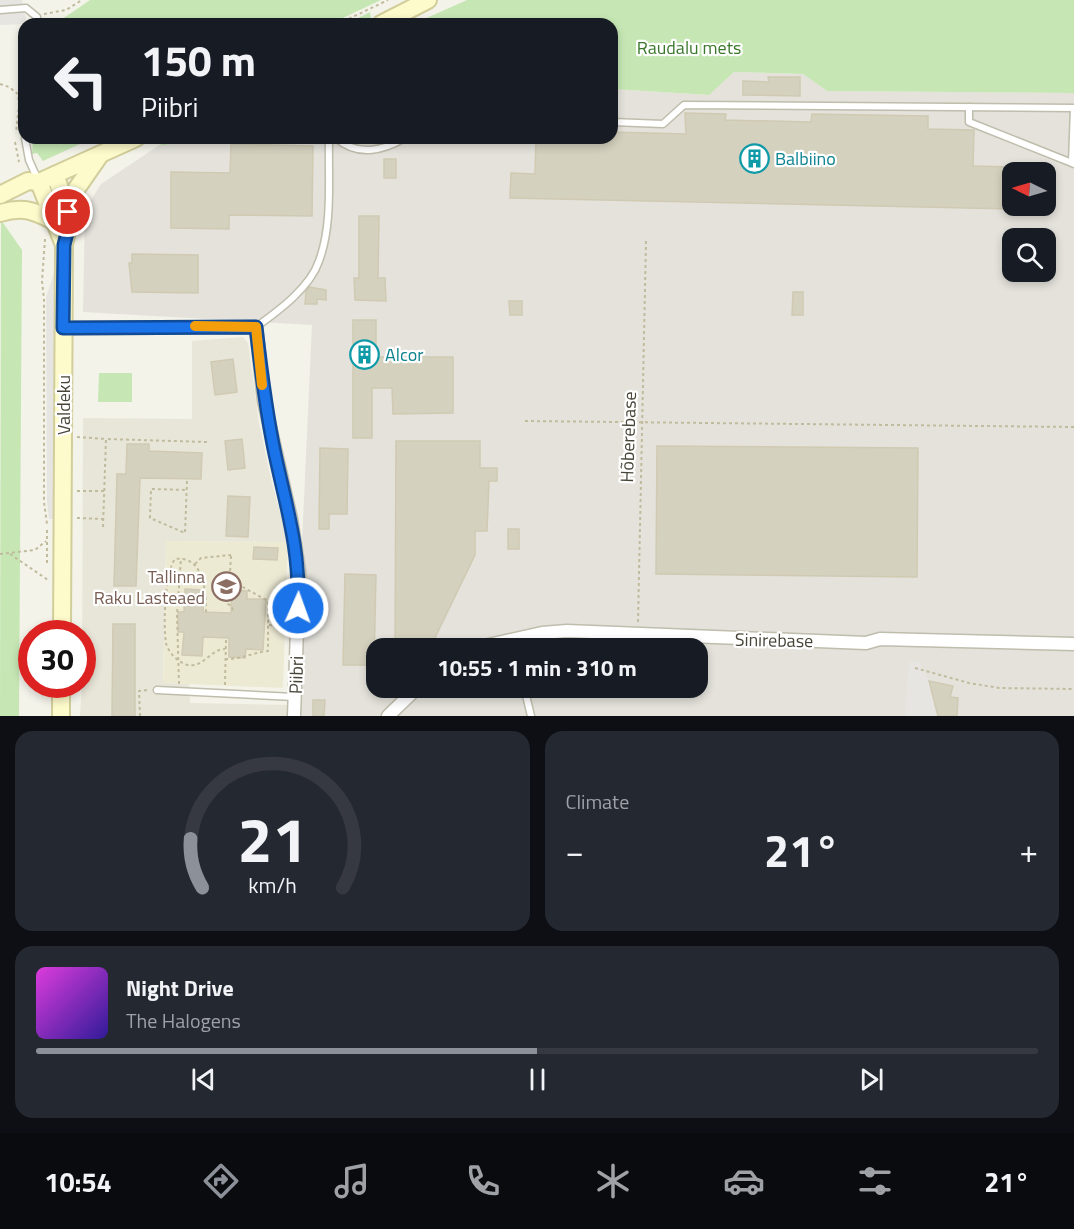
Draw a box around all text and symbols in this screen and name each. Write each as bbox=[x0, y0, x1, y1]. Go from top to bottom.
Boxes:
text: 150 m bbox=[141, 28, 256, 92]
park label: Raudalu mets bbox=[637, 34, 741, 61]
icon: left bbox=[42, 42, 120, 120]
text: Piibri bbox=[141, 86, 198, 127]
building icon: Balbiino bbox=[738, 142, 770, 174]
place label: Balbiino bbox=[775, 145, 836, 172]
north arrow bbox=[1002, 162, 1056, 216]
map controls bbox=[1002, 162, 1056, 282]
pin bbox=[42, 186, 93, 237]
icon: arrive bbox=[51, 195, 84, 228]
button: search bbox=[1002, 228, 1056, 282]
building icon: Alcor bbox=[348, 338, 380, 370]
place label: Alcor bbox=[385, 341, 423, 368]
street label: Valdeku bbox=[50, 375, 77, 435]
street label: Hõberebase bbox=[613, 391, 643, 483]
place label: Tallinna Raku Lasteaed bbox=[94, 563, 205, 611]
school or university icon: Tallinna Raku Lasteaed bbox=[210, 570, 242, 602]
position arrow bbox=[266, 576, 330, 640]
speed limit sign: 30 bbox=[18, 620, 96, 698]
street label: Sinirebase bbox=[735, 626, 813, 654]
text: 10:55 · 1 min · 310 m bbox=[437, 651, 637, 685]
street label: Piibri bbox=[282, 655, 310, 695]
text: Climate bbox=[566, 786, 629, 817]
text: 21 bbox=[237, 791, 307, 886]
text: 21° bbox=[764, 816, 840, 884]
text: − bbox=[566, 826, 584, 876]
text: + bbox=[1020, 826, 1038, 876]
text: km/h bbox=[248, 869, 297, 901]
text: Night Drive bbox=[126, 971, 234, 1005]
text: The Halogens bbox=[126, 1005, 241, 1036]
icon: previous bbox=[187, 1063, 220, 1096]
icon: pause bbox=[521, 1063, 554, 1096]
icon: next bbox=[855, 1063, 888, 1096]
icon: directions bbox=[200, 1160, 242, 1202]
icon: music bbox=[331, 1160, 373, 1202]
icon: phone bbox=[462, 1160, 504, 1202]
icon: climate bbox=[592, 1160, 634, 1202]
icon: car bbox=[723, 1160, 765, 1202]
icon: filters bbox=[854, 1160, 896, 1202]
text: 10:54 bbox=[44, 1161, 112, 1202]
text: 21° bbox=[984, 1161, 1030, 1202]

